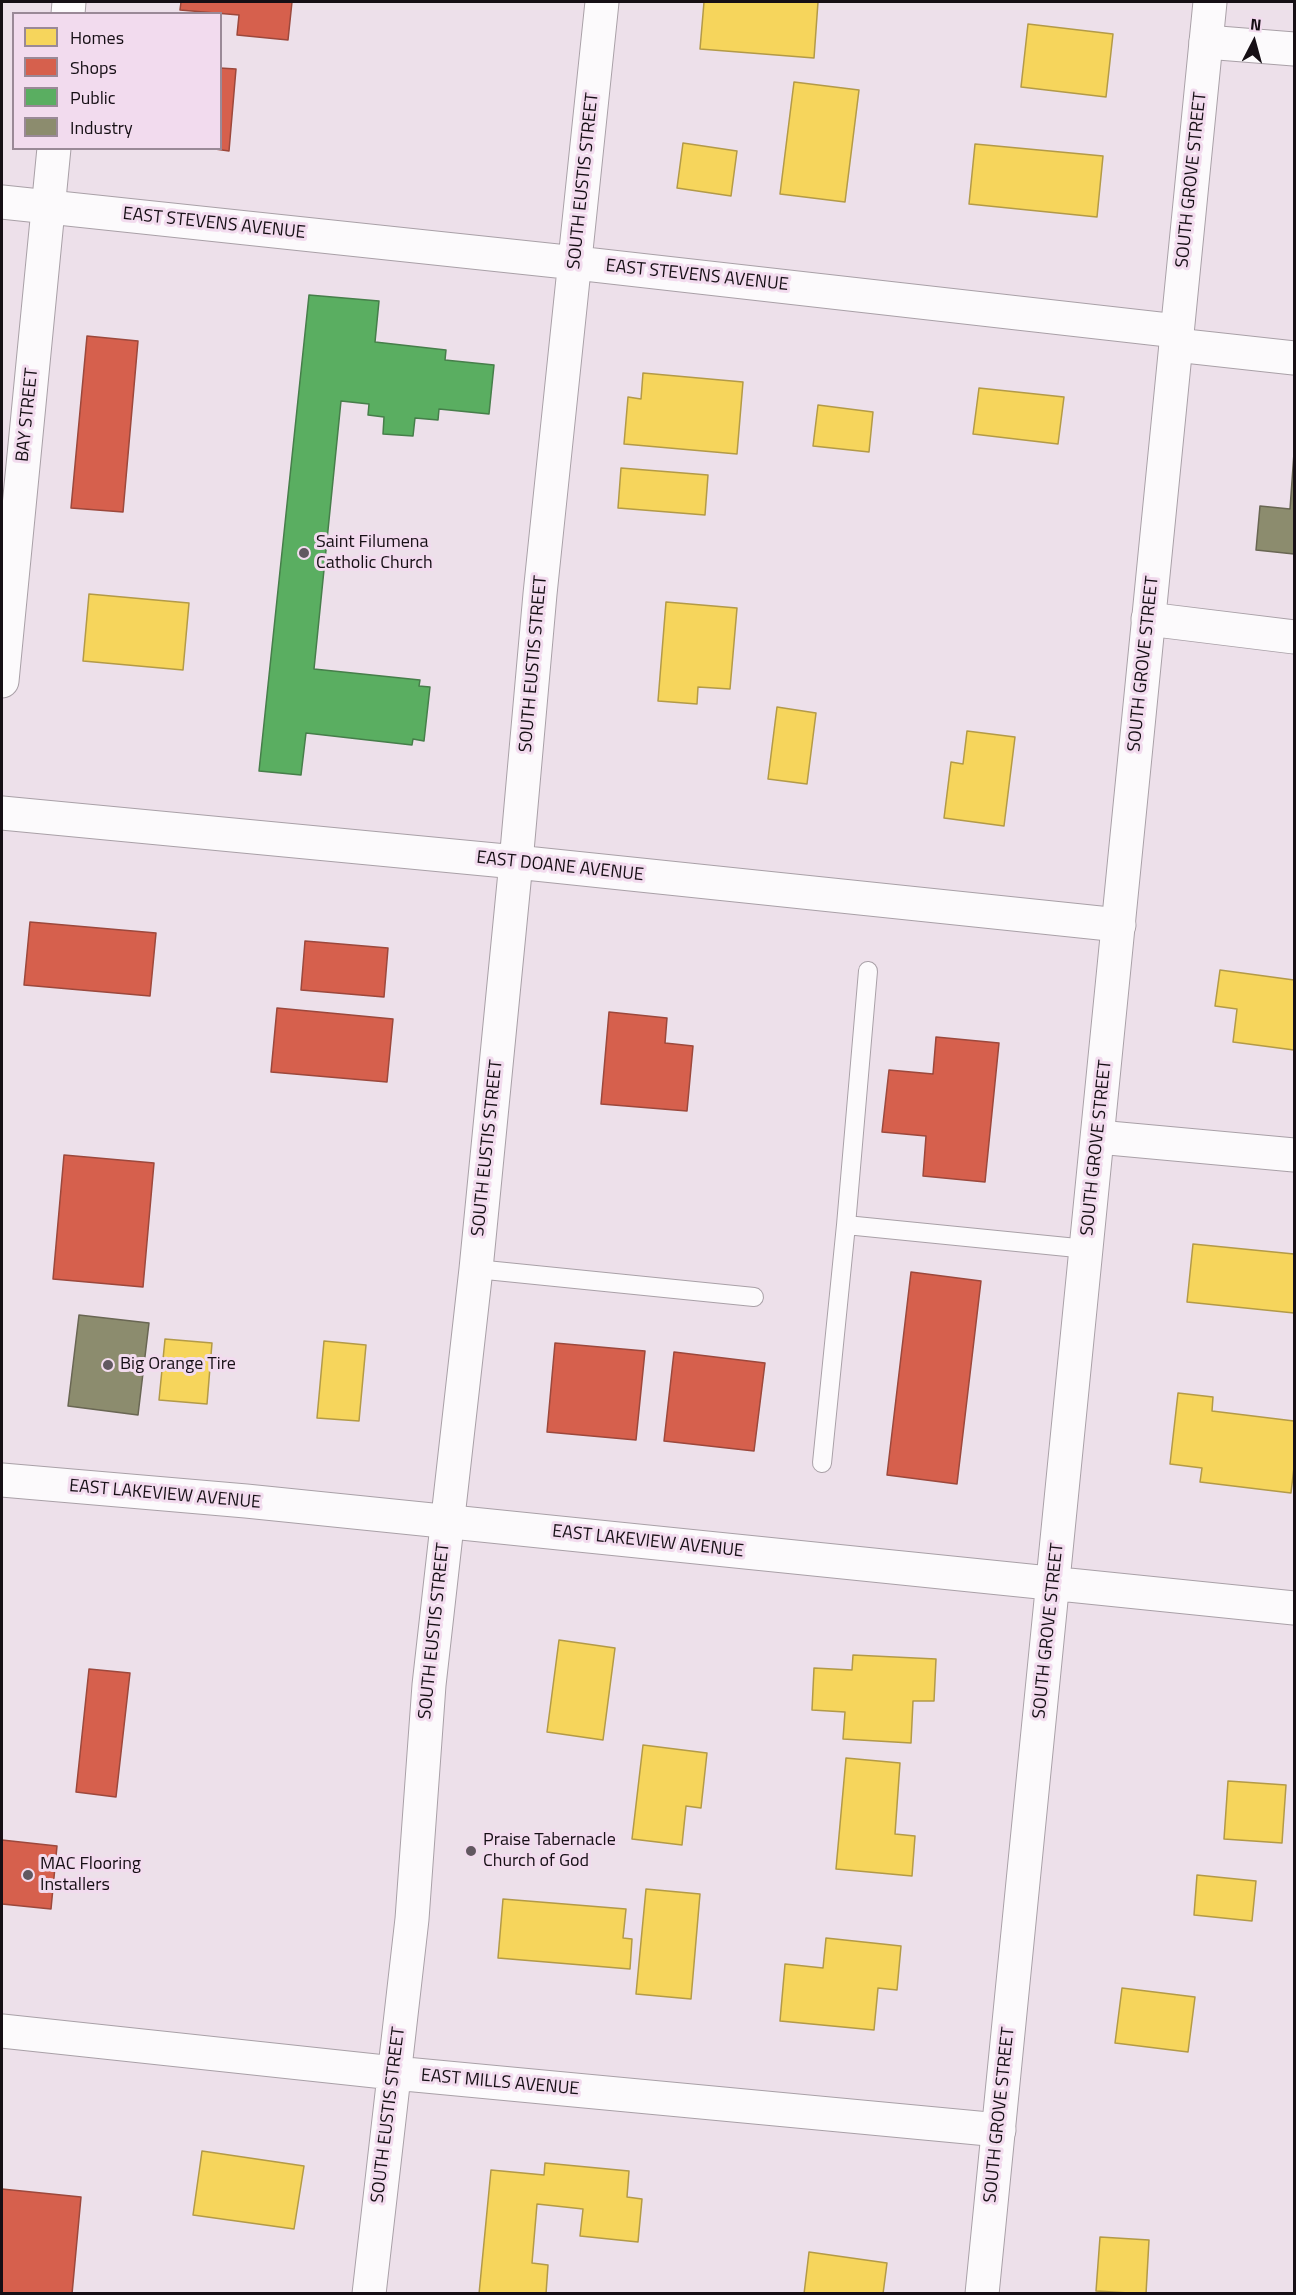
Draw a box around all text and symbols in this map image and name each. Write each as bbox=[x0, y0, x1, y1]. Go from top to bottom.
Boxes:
legend bbox=[12, 12, 222, 150]
north arrow bbox=[1224, 12, 1284, 72]
text: N bbox=[1249, 12, 1263, 37]
text: Homes bbox=[70, 24, 124, 51]
text: Shops bbox=[70, 54, 117, 81]
text: Public bbox=[70, 84, 116, 111]
street label: SOUTH GROVE STREET bbox=[1172, 91, 1212, 269]
street label: SOUTH EUSTIS STREET bbox=[564, 92, 604, 270]
text: Industry bbox=[70, 114, 133, 141]
street label: EAST STEVENS AVENUE bbox=[122, 204, 306, 244]
street label: EAST STEVENS AVENUE bbox=[605, 256, 789, 296]
street label: BAY STREET bbox=[12, 367, 44, 463]
place label: Saint Filumena Catholic Church bbox=[316, 532, 433, 574]
marker: Saint Filumena Catholic Church bbox=[297, 546, 311, 560]
street label: SOUTH EUSTIS STREET bbox=[516, 575, 552, 753]
street label: SOUTH GROVE STREET bbox=[1124, 575, 1164, 753]
street label: EAST DOANE AVENUE bbox=[475, 847, 645, 887]
street label: SOUTH EUSTIS STREET bbox=[468, 1059, 508, 1237]
street label: SOUTH GROVE STREET bbox=[1077, 1059, 1117, 1237]
place label: Big Orange Tire bbox=[120, 1354, 236, 1376]
marker: Big Orange Tire bbox=[101, 1358, 115, 1372]
street label: EAST LAKEVIEW AVENUE bbox=[68, 1476, 262, 1514]
street label: EAST LAKEVIEW AVENUE bbox=[551, 1521, 745, 1563]
street label: SOUTH EUSTIS STREET bbox=[415, 1542, 455, 1720]
street label: SOUTH GROVE STREET bbox=[1029, 1542, 1069, 1720]
place label: Praise Tabernacle Church of God bbox=[483, 1830, 616, 1872]
marker: Praise Tabernacle Church of God bbox=[464, 1844, 478, 1858]
place label: MAC Flooring Installers bbox=[40, 1854, 141, 1896]
marker: MAC Flooring Installers bbox=[21, 1868, 35, 1882]
street label: SOUTH EUSTIS STREET bbox=[367, 2026, 411, 2204]
street label: SOUTH GROVE STREET bbox=[980, 2026, 1020, 2204]
street label: EAST MILLS AVENUE bbox=[420, 2065, 580, 2101]

